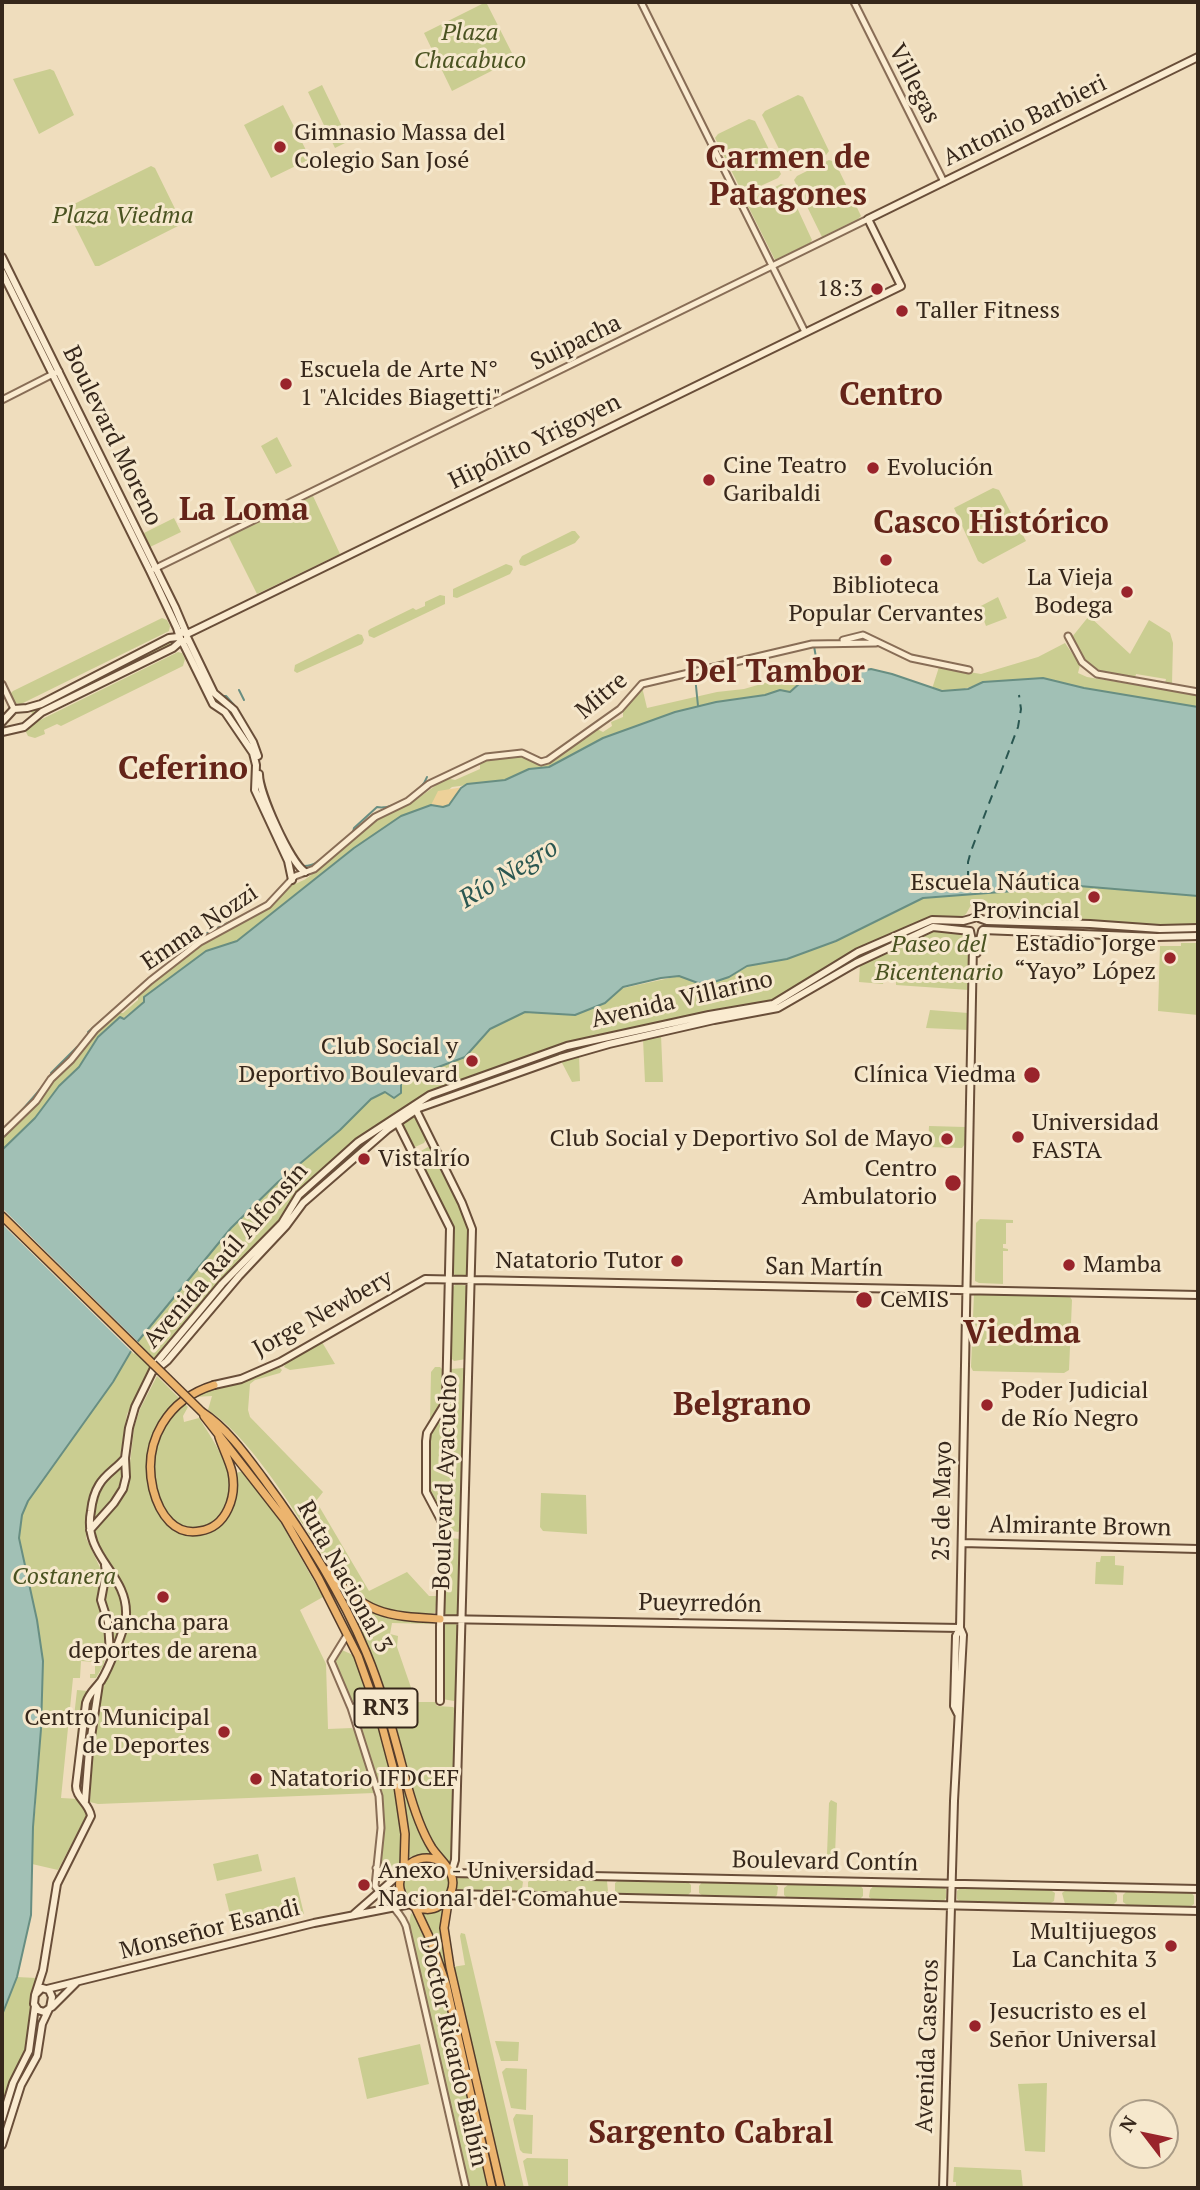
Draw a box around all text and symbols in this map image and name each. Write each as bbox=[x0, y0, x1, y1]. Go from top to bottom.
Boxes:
park label: Plaza Chacabuco bbox=[414, 19, 526, 75]
street label: Villegas bbox=[882, 39, 946, 129]
street label: Antonio Barbieri bbox=[939, 69, 1111, 173]
place label: Gimnasio Massa del Colegio San José bbox=[294, 119, 506, 175]
marker: Gimnasio Massa del Colegio San José bbox=[272, 139, 288, 155]
district label: Carmen de Patagones bbox=[706, 140, 870, 215]
park label: Plaza Viedma bbox=[52, 202, 194, 230]
place label: 18:3 bbox=[817, 275, 863, 303]
marker: 18:3 bbox=[869, 281, 885, 297]
place label: Taller Fitness bbox=[916, 297, 1060, 325]
marker: Taller Fitness bbox=[894, 303, 910, 319]
street label: Suipacha bbox=[526, 309, 626, 377]
street label: Boulevard Moreno bbox=[56, 342, 168, 530]
place label: Escuela de Arte N° 1 "Alcides Biagetti" bbox=[300, 356, 501, 412]
marker: Escuela de Arte N° 1 "Alcides Biagetti" bbox=[278, 376, 294, 392]
district label: Centro bbox=[839, 377, 943, 415]
street label: Hipólito Yrigoyen bbox=[444, 388, 626, 496]
place label: Cine Teatro Garibaldi bbox=[723, 452, 847, 508]
place label: Evolución bbox=[887, 454, 993, 482]
marker: Evolución bbox=[865, 460, 881, 476]
marker: Cine Teatro Garibaldi bbox=[701, 472, 717, 488]
district label: La Loma bbox=[179, 492, 309, 530]
district label: Casco Histórico bbox=[873, 505, 1109, 543]
marker: Biblioteca Popular Cervantes bbox=[878, 552, 894, 568]
place label: La Vieja Bodega bbox=[1027, 564, 1113, 620]
place label: Biblioteca Popular Cervantes bbox=[788, 572, 984, 628]
marker: La Vieja Bodega bbox=[1119, 584, 1135, 600]
district label: Del Tambor bbox=[685, 654, 865, 692]
street label: Mitre bbox=[570, 666, 634, 726]
district label: Ceferino bbox=[118, 751, 248, 789]
water label: Río Negro bbox=[454, 832, 564, 916]
place label: Escuela Náutica Provincial bbox=[911, 869, 1080, 925]
street label: Emma Nozzi bbox=[136, 879, 264, 977]
marker: Escuela Náutica Provincial bbox=[1086, 889, 1102, 905]
place label: Estadio Jorge “Yayo” López bbox=[1014, 930, 1156, 986]
park label: Paseo del Bicentenario bbox=[875, 931, 1003, 987]
marker: Estadio Jorge “Yayo” López bbox=[1162, 950, 1178, 966]
street label: Avenida Villarino bbox=[588, 965, 776, 1035]
place label: Club Social y Deportivo Boulevard bbox=[238, 1033, 458, 1089]
marker: Club Social y Deportivo Boulevard bbox=[464, 1053, 480, 1069]
place label: Clínica Viedma bbox=[854, 1061, 1016, 1089]
marker: Clínica Viedma bbox=[1022, 1065, 1042, 1085]
place label: Universidad FASTA bbox=[1032, 1109, 1159, 1165]
place label: Club Social y Deportivo Sol de Mayo bbox=[550, 1125, 933, 1153]
marker: Universidad FASTA bbox=[1010, 1129, 1026, 1145]
marker: Club Social y Deportivo Sol de Mayo bbox=[939, 1131, 955, 1147]
place label: Vistalrío bbox=[378, 1145, 470, 1173]
marker: Vistalrío bbox=[356, 1151, 372, 1167]
place label: Centro Ambulatorio bbox=[802, 1155, 937, 1211]
street label: Avenida Raúl Alfonsín bbox=[138, 1157, 314, 1355]
marker: Centro Ambulatorio bbox=[943, 1173, 963, 1193]
place label: Natatorio Tutor bbox=[495, 1247, 663, 1275]
place label: Mamba bbox=[1083, 1251, 1162, 1279]
marker: Natatorio Tutor bbox=[669, 1253, 685, 1269]
street label: San Martín bbox=[765, 1253, 883, 1283]
marker: Mamba bbox=[1061, 1257, 1077, 1273]
street label: Jorge Newbery bbox=[248, 1264, 398, 1364]
place label: CeMIS bbox=[880, 1286, 949, 1314]
marker: CeMIS bbox=[854, 1290, 874, 1310]
district label: Viedma bbox=[963, 1315, 1081, 1353]
street label: Boulevard Ayacucho bbox=[428, 1374, 464, 1590]
place label: Poder Judicial de Río Negro bbox=[1001, 1377, 1149, 1433]
district label: Belgrano bbox=[673, 1387, 811, 1425]
marker: Poder Judicial de Río Negro bbox=[979, 1397, 995, 1413]
street label: 25 de Mayo bbox=[928, 1440, 958, 1562]
street label: Ruta Nacional 3 bbox=[290, 1496, 398, 1658]
street label: Almirante Brown bbox=[988, 1511, 1172, 1543]
park label: Costanera bbox=[12, 1563, 116, 1591]
marker: Cancha para deportes de arena bbox=[155, 1589, 171, 1605]
street label: Pueyrredón bbox=[638, 1589, 762, 1619]
place label: Cancha para deportes de arena bbox=[68, 1609, 258, 1665]
road number: RN3 bbox=[354, 1688, 418, 1728]
place label: Centro Municipal de Deportes bbox=[24, 1704, 210, 1760]
marker: Centro Municipal de Deportes bbox=[216, 1724, 232, 1740]
place label: Natatorio IFDCEF bbox=[270, 1765, 459, 1793]
marker: Natatorio IFDCEF bbox=[248, 1771, 264, 1787]
street label: Boulevard Contín bbox=[732, 1846, 918, 1878]
place label: Anexo - Universidad Nacional del Comahue bbox=[378, 1857, 618, 1913]
marker: Anexo - Universidad Nacional del Comahue bbox=[356, 1877, 372, 1893]
street label: Monseñor Esandi bbox=[117, 1894, 303, 1966]
place label: Multijuegos La Canchita 3 bbox=[1012, 1918, 1157, 1974]
street label: Doctor Ricardo Balbín bbox=[413, 1934, 493, 2170]
marker: Multijuegos La Canchita 3 bbox=[1163, 1938, 1179, 1954]
street label: Avenida Caseros bbox=[911, 1958, 945, 2134]
place label: Jesucristo es el Señor Universal bbox=[989, 1998, 1157, 2054]
marker: Jesucristo es el Señor Universal bbox=[967, 2018, 983, 2034]
north arrow bbox=[1109, 2099, 1179, 2169]
text: N bbox=[1113, 2111, 1142, 2136]
district label: Sargento Cabral bbox=[588, 2115, 834, 2153]

